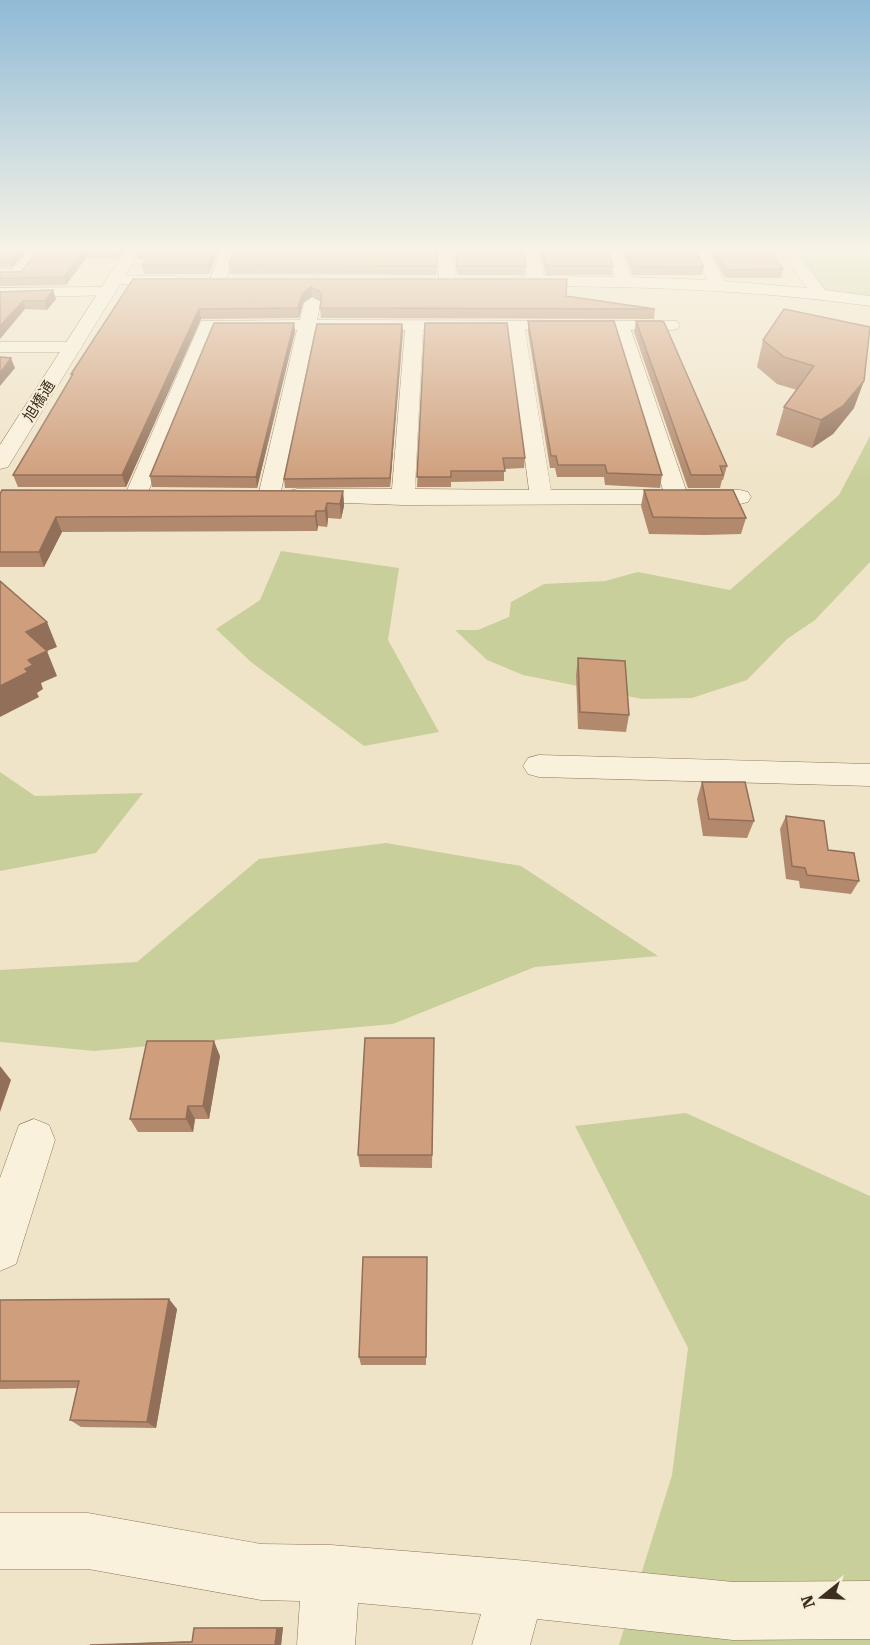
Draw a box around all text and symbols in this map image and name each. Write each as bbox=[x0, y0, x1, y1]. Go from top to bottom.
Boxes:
street label: 旭橋通 bbox=[19, 377, 59, 425]
north arrow bbox=[792, 1567, 852, 1627]
text: N bbox=[797, 1593, 819, 1610]

